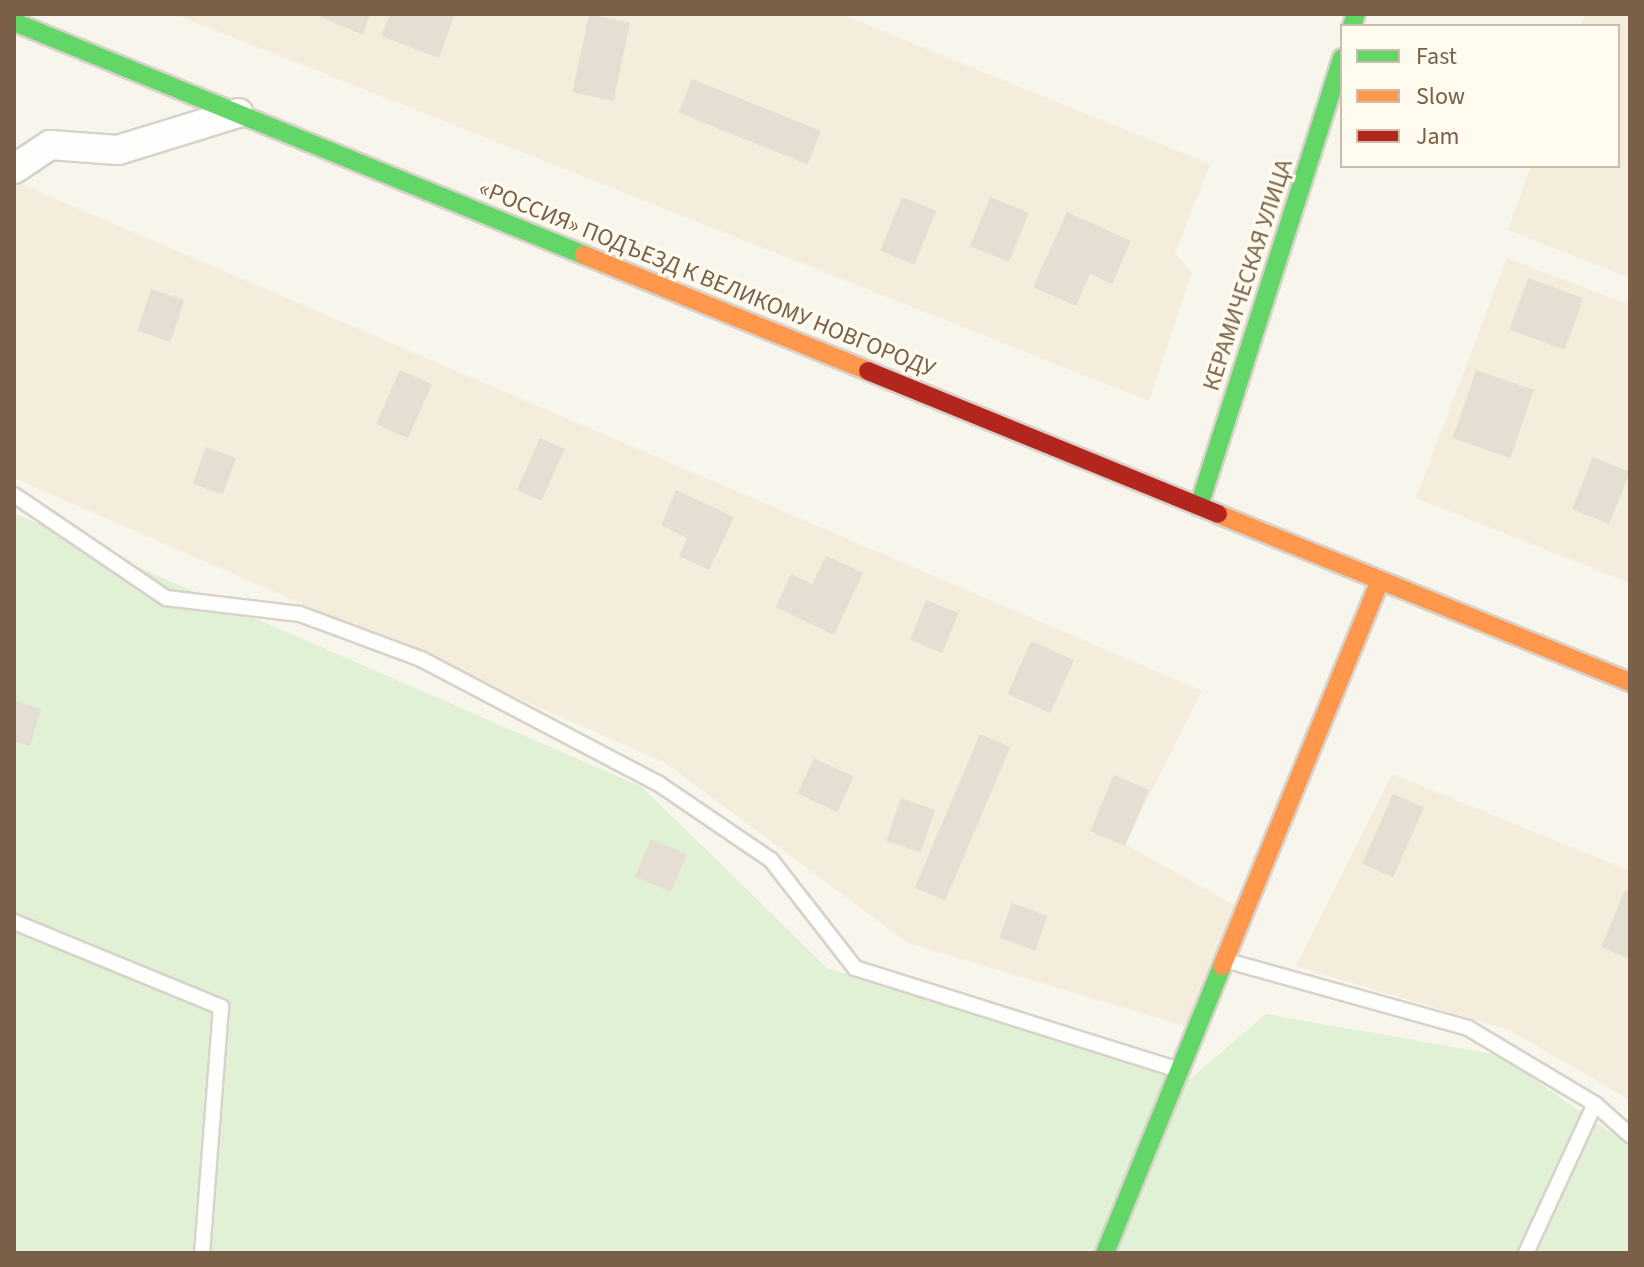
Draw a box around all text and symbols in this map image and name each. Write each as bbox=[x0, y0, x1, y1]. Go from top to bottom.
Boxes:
legend bbox=[1340, 24, 1620, 168]
text: Fast bbox=[1416, 39, 1457, 74]
text: Slow bbox=[1416, 79, 1465, 114]
text: Jam bbox=[1416, 119, 1460, 154]
street label: КЕРАМИЧЕСКАЯ УЛИЦА bbox=[1197, 156, 1299, 394]
street label: «РОССИЯ» ПОДЪЕЗД К ВЕЛИКОМУ НОВГОРОДУ bbox=[475, 174, 939, 384]

